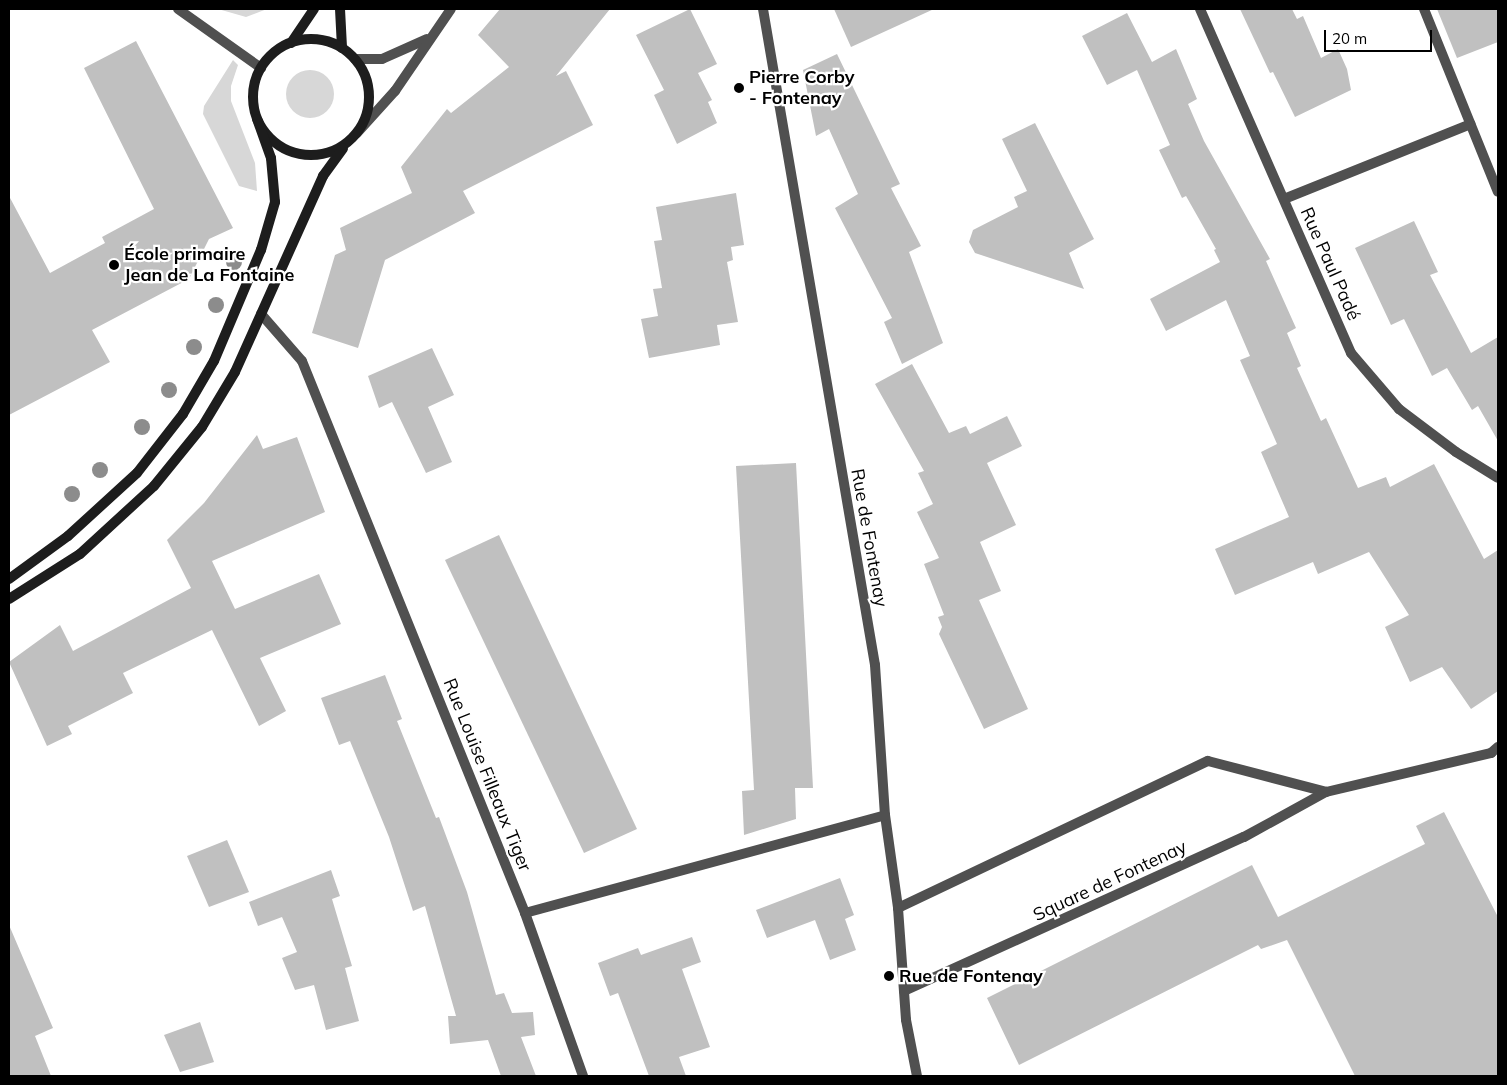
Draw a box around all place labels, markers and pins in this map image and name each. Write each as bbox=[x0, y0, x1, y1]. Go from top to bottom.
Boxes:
place label: Pierre Corby - Fontenay bbox=[749, 67, 855, 110]
marker: Pierre Corby - Fontenay bbox=[733, 82, 745, 94]
place label: École primaire Jean de La Fontaine bbox=[124, 244, 294, 286]
marker: École primaire Jean de La Fontaine bbox=[108, 259, 120, 271]
place label: Rue de Fontenay bbox=[899, 965, 1043, 987]
marker: Rue de Fontenay bbox=[883, 970, 895, 982]

